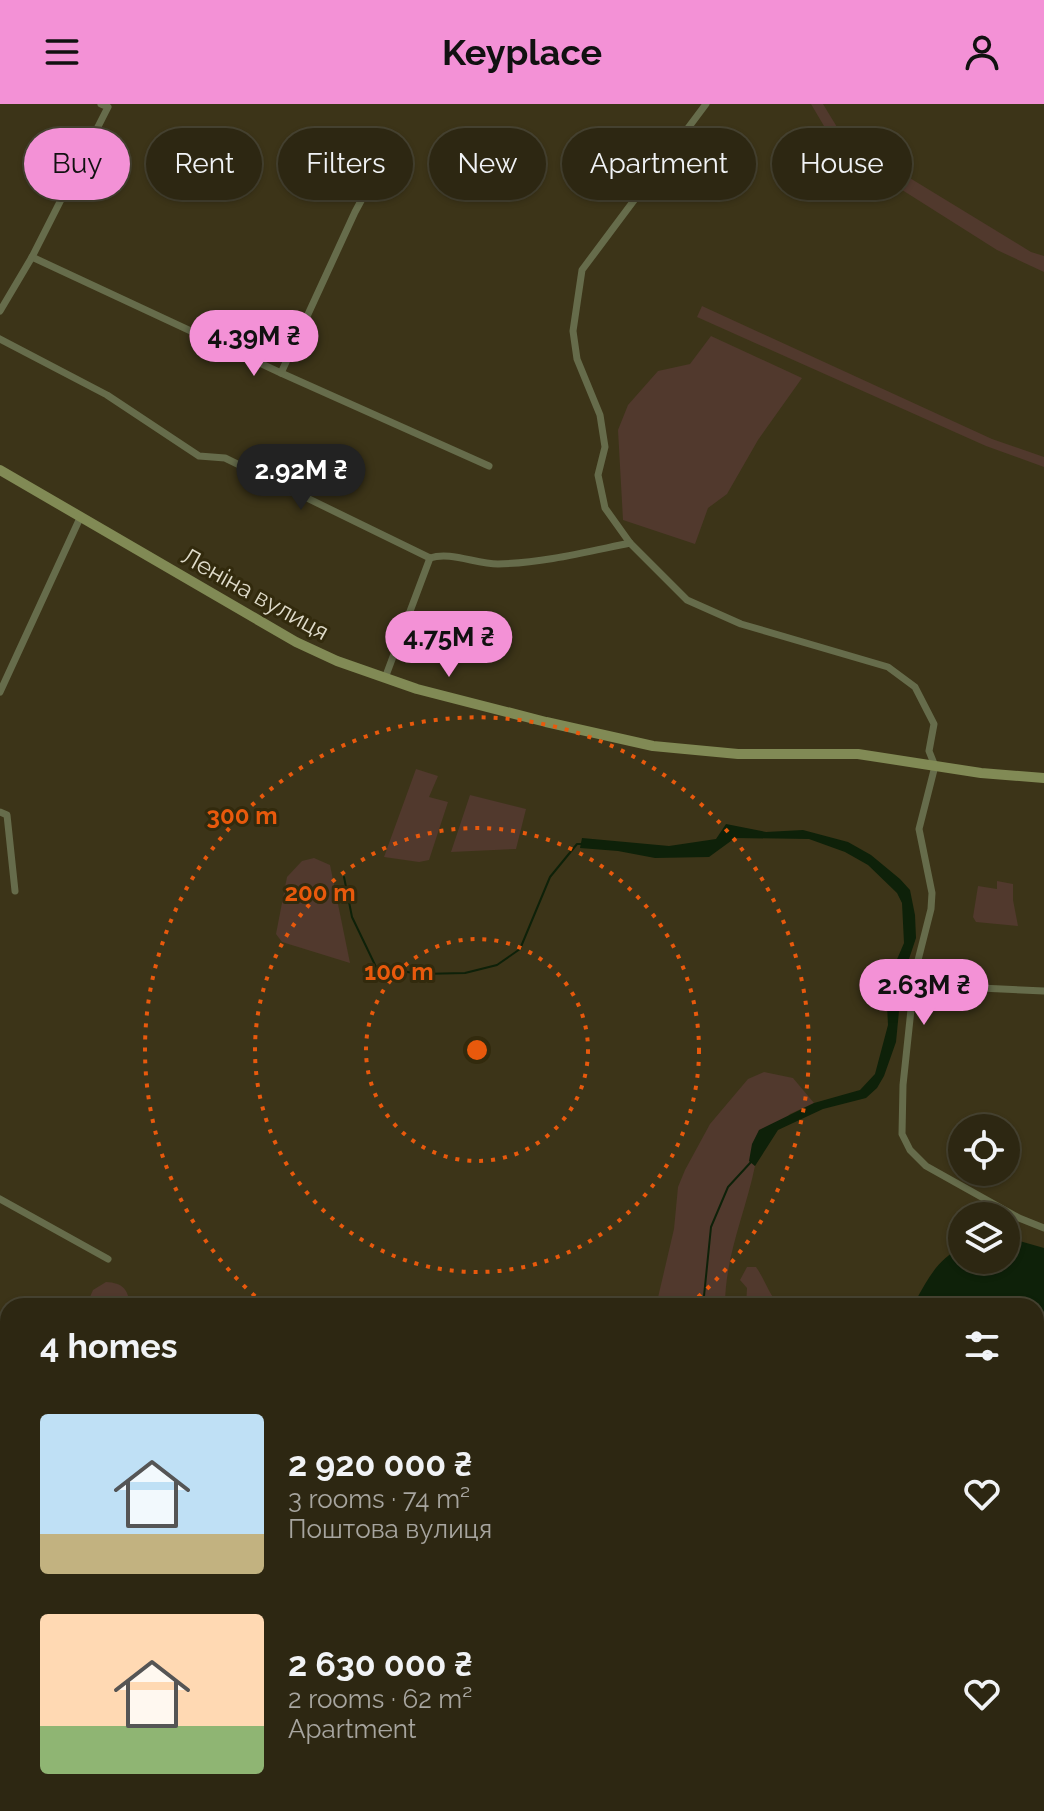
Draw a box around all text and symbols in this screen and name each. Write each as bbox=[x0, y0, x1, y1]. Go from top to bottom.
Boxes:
icon: menu bbox=[40, 30, 84, 74]
icon: person bbox=[960, 30, 1004, 74]
text: Keyplace bbox=[442, 31, 602, 73]
chip: Buy bbox=[24, 128, 130, 200]
chip: Rent bbox=[146, 128, 262, 200]
chip: Filters bbox=[278, 128, 413, 200]
chip: New bbox=[429, 128, 546, 200]
chip: Apartment bbox=[562, 128, 756, 200]
chip: House bbox=[772, 128, 912, 200]
pin: 4.39M ₴ bbox=[180, 310, 328, 378]
text: 4.39M ₴ bbox=[207, 321, 301, 351]
pin: 2.92M ₴ bbox=[227, 444, 375, 512]
text: 2.92M ₴ bbox=[254, 455, 348, 485]
street label: Леніна вулиця bbox=[176, 541, 334, 646]
pin: 4.75M ₴ bbox=[375, 611, 523, 679]
text: 4.75M ₴ bbox=[403, 622, 495, 652]
text: 300 m bbox=[207, 801, 277, 830]
text: 200 m bbox=[284, 878, 356, 907]
text: 100 m bbox=[364, 957, 434, 986]
pin: 2.63M ₴ bbox=[850, 959, 998, 1027]
text: 2.63M ₴ bbox=[877, 970, 971, 1000]
centre of rings bbox=[463, 1036, 491, 1064]
map controls bbox=[948, 1114, 1020, 1274]
button: locate bbox=[948, 1114, 1020, 1186]
button: layers bbox=[948, 1202, 1020, 1274]
icon: filters bbox=[960, 1324, 1004, 1368]
text: 4 homes bbox=[40, 1326, 178, 1366]
text: 2 920 000 ₴ bbox=[288, 1444, 473, 1484]
icon: home bbox=[104, 1446, 200, 1542]
icon: heart bbox=[960, 1472, 1004, 1516]
text: 3 rooms · 74 m² bbox=[288, 1484, 470, 1514]
text: Поштова вулиця bbox=[288, 1514, 492, 1544]
text: 2 630 000 ₴ bbox=[288, 1644, 473, 1684]
icon: home bbox=[104, 1646, 200, 1742]
icon: heart bbox=[960, 1672, 1004, 1716]
text: 2 rooms · 62 m² bbox=[288, 1684, 472, 1714]
text: Apartment bbox=[288, 1714, 417, 1744]

